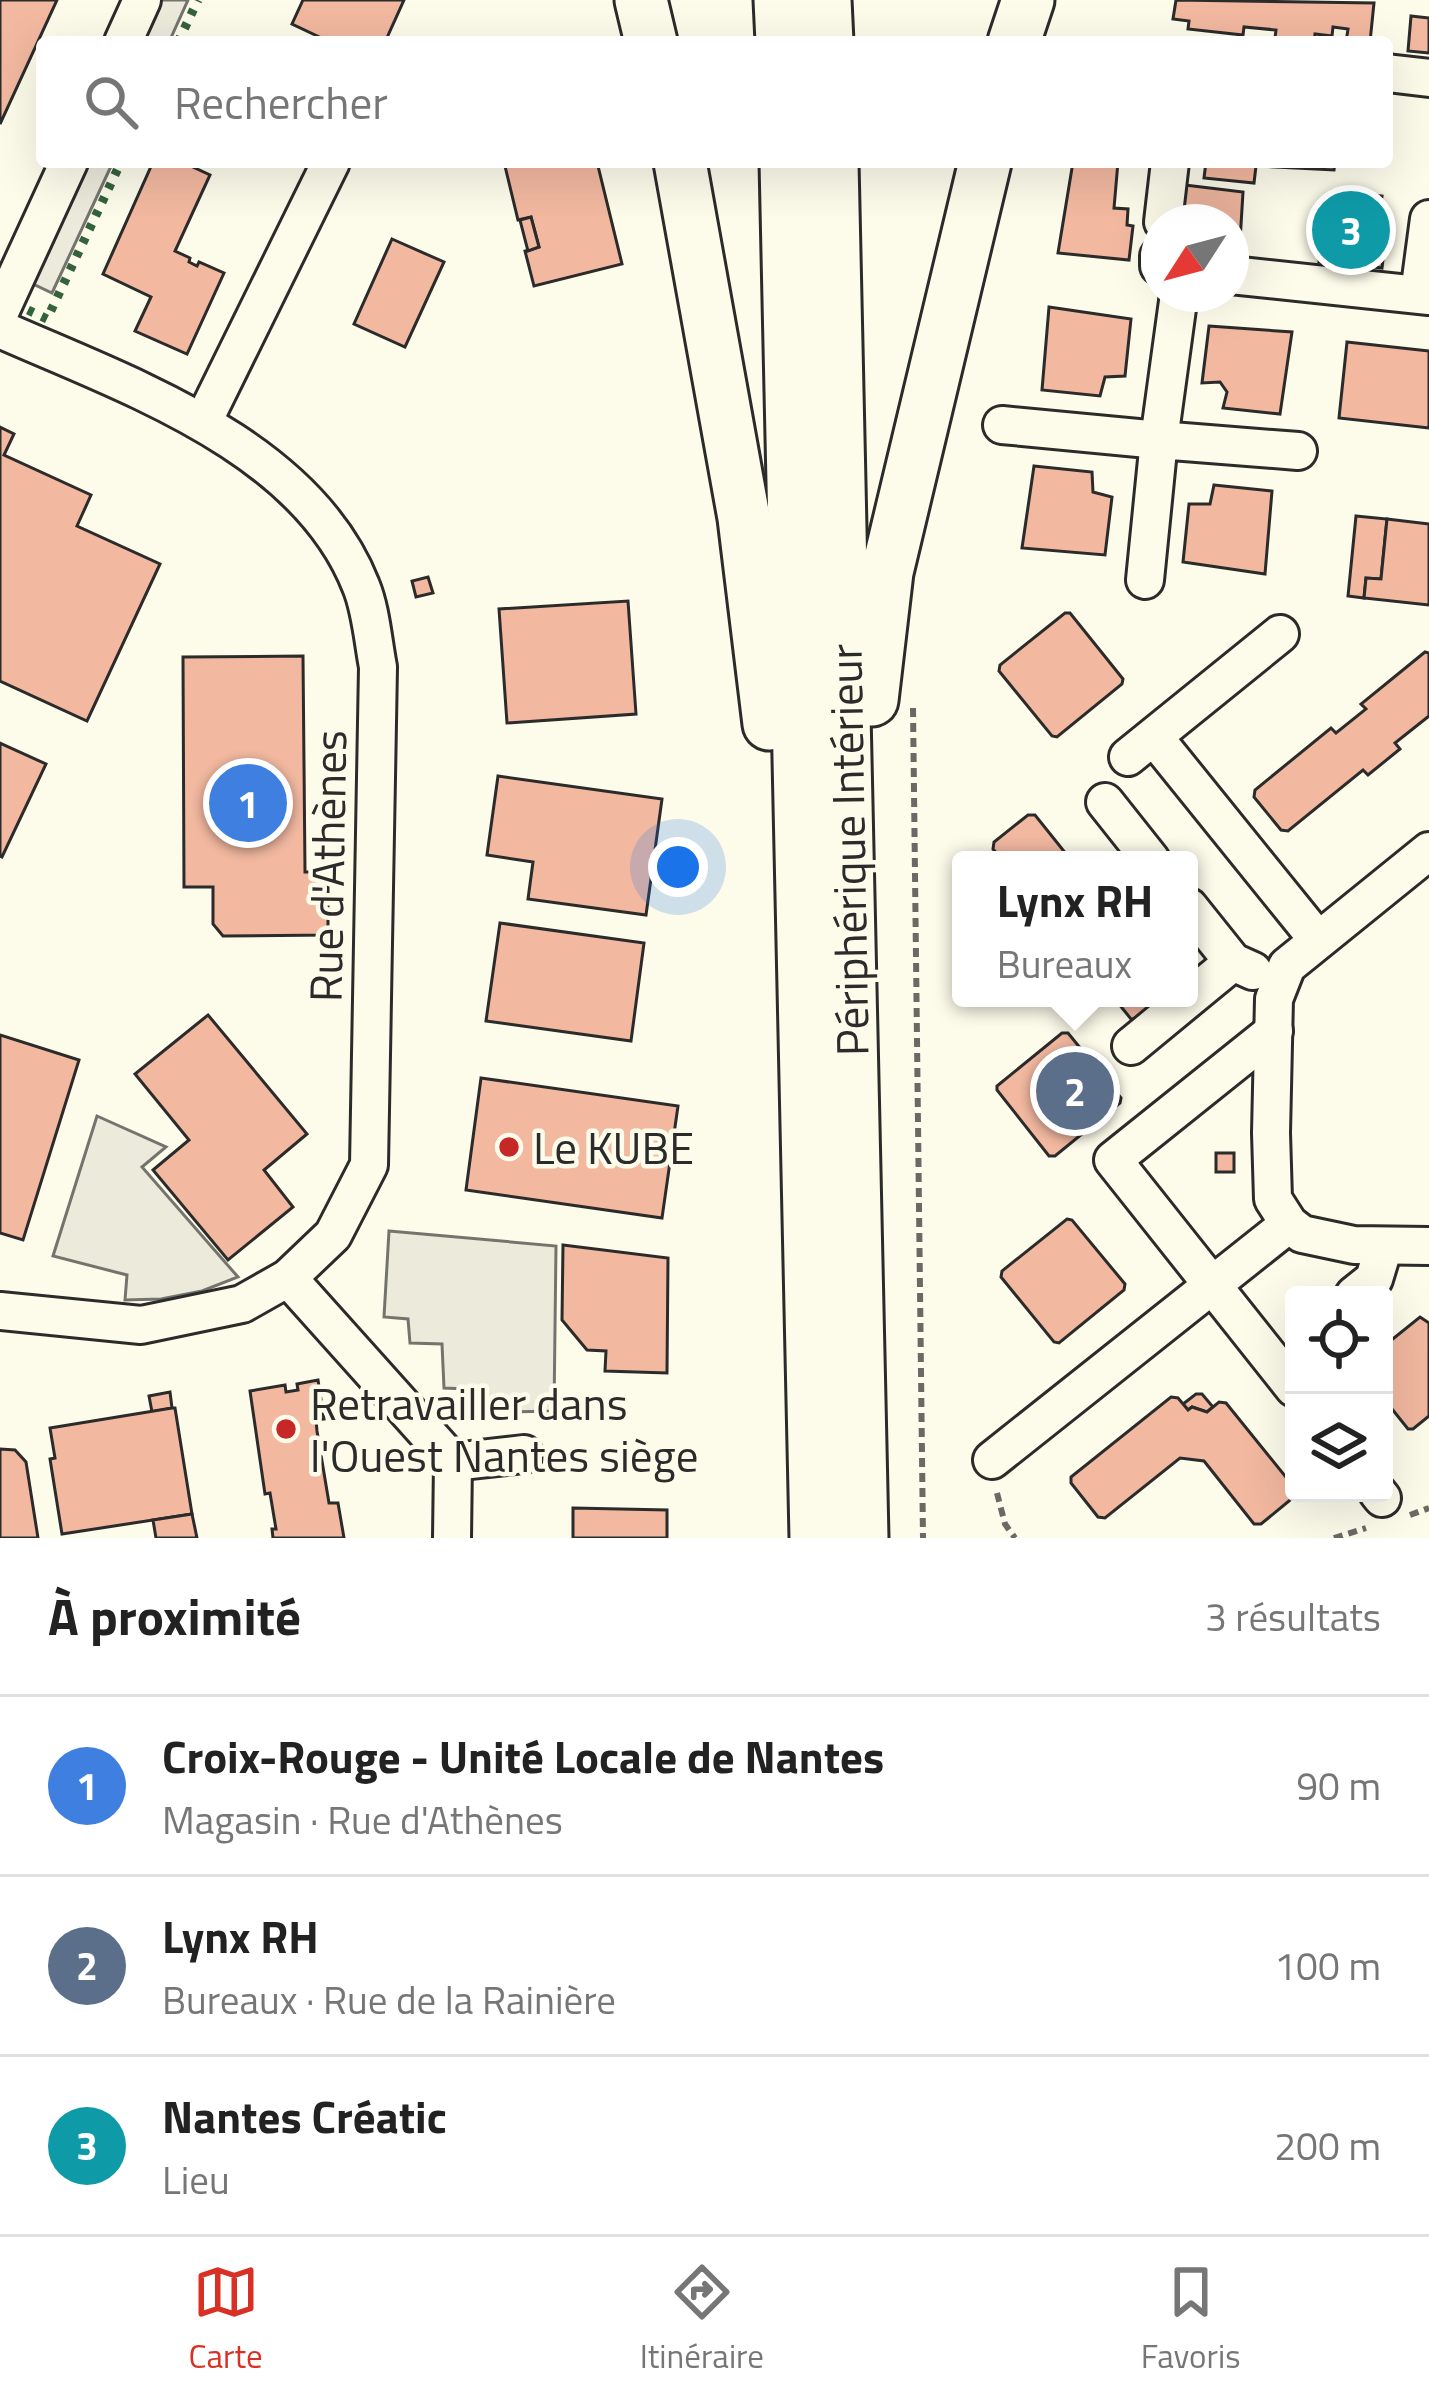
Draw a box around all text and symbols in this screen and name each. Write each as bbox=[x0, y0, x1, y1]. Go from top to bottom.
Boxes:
search box bbox=[36, 36, 1393, 168]
text: Rechercher bbox=[174, 68, 388, 136]
icon: search bbox=[78, 69, 144, 135]
pin: 3 bbox=[1312, 185, 1390, 275]
north arrow bbox=[1141, 204, 1249, 312]
street label: Périphérique Intérieur bbox=[810, 643, 886, 1057]
street label: Rue d'Athènes bbox=[291, 729, 363, 1003]
pin: 1 bbox=[209, 758, 287, 848]
your location bbox=[648, 837, 708, 897]
popup bbox=[952, 851, 1198, 1007]
text: Lynx RH bbox=[997, 866, 1153, 934]
text: Bureaux bbox=[997, 934, 1132, 993]
pin: 2 bbox=[1036, 1046, 1114, 1136]
place label: Le KUBE bbox=[533, 1113, 694, 1181]
marker: Le KUBE bbox=[496, 1134, 522, 1160]
map controls bbox=[1285, 1286, 1393, 1502]
button: locate bbox=[1285, 1286, 1393, 1394]
place label: Retravailler dans l'Ouest Nantes siège bbox=[310, 1369, 698, 1489]
button: layers bbox=[1285, 1394, 1393, 1502]
marker: Retravailler dans l'Ouest Nantes siège bbox=[273, 1416, 299, 1442]
text: À proximité bbox=[48, 1577, 301, 1655]
text: 3 résultats bbox=[1205, 1587, 1381, 1646]
text: Croix-Rouge - Unité Locale de Nantes bbox=[162, 1722, 884, 1790]
text: 1 bbox=[76, 1756, 98, 1815]
text: 90 m bbox=[1296, 1756, 1381, 1815]
text: Magasin · Rue d'Athènes bbox=[162, 1790, 563, 1849]
text: Lynx RH bbox=[162, 1902, 319, 1970]
text: 2 bbox=[76, 1936, 98, 1995]
text: 100 m bbox=[1274, 1936, 1381, 1995]
text: Bureaux · Rue de la Rainière bbox=[162, 1970, 616, 2029]
text: Nantes Créatic bbox=[162, 2082, 447, 2150]
text: 3 bbox=[76, 2116, 98, 2175]
text: 200 m bbox=[1274, 2116, 1381, 2175]
text: Lieu bbox=[162, 2150, 230, 2209]
tab: Carte bbox=[188, 2259, 263, 2381]
tab: Itinéraire bbox=[640, 2259, 764, 2381]
tab: Favoris bbox=[1141, 2259, 1241, 2381]

